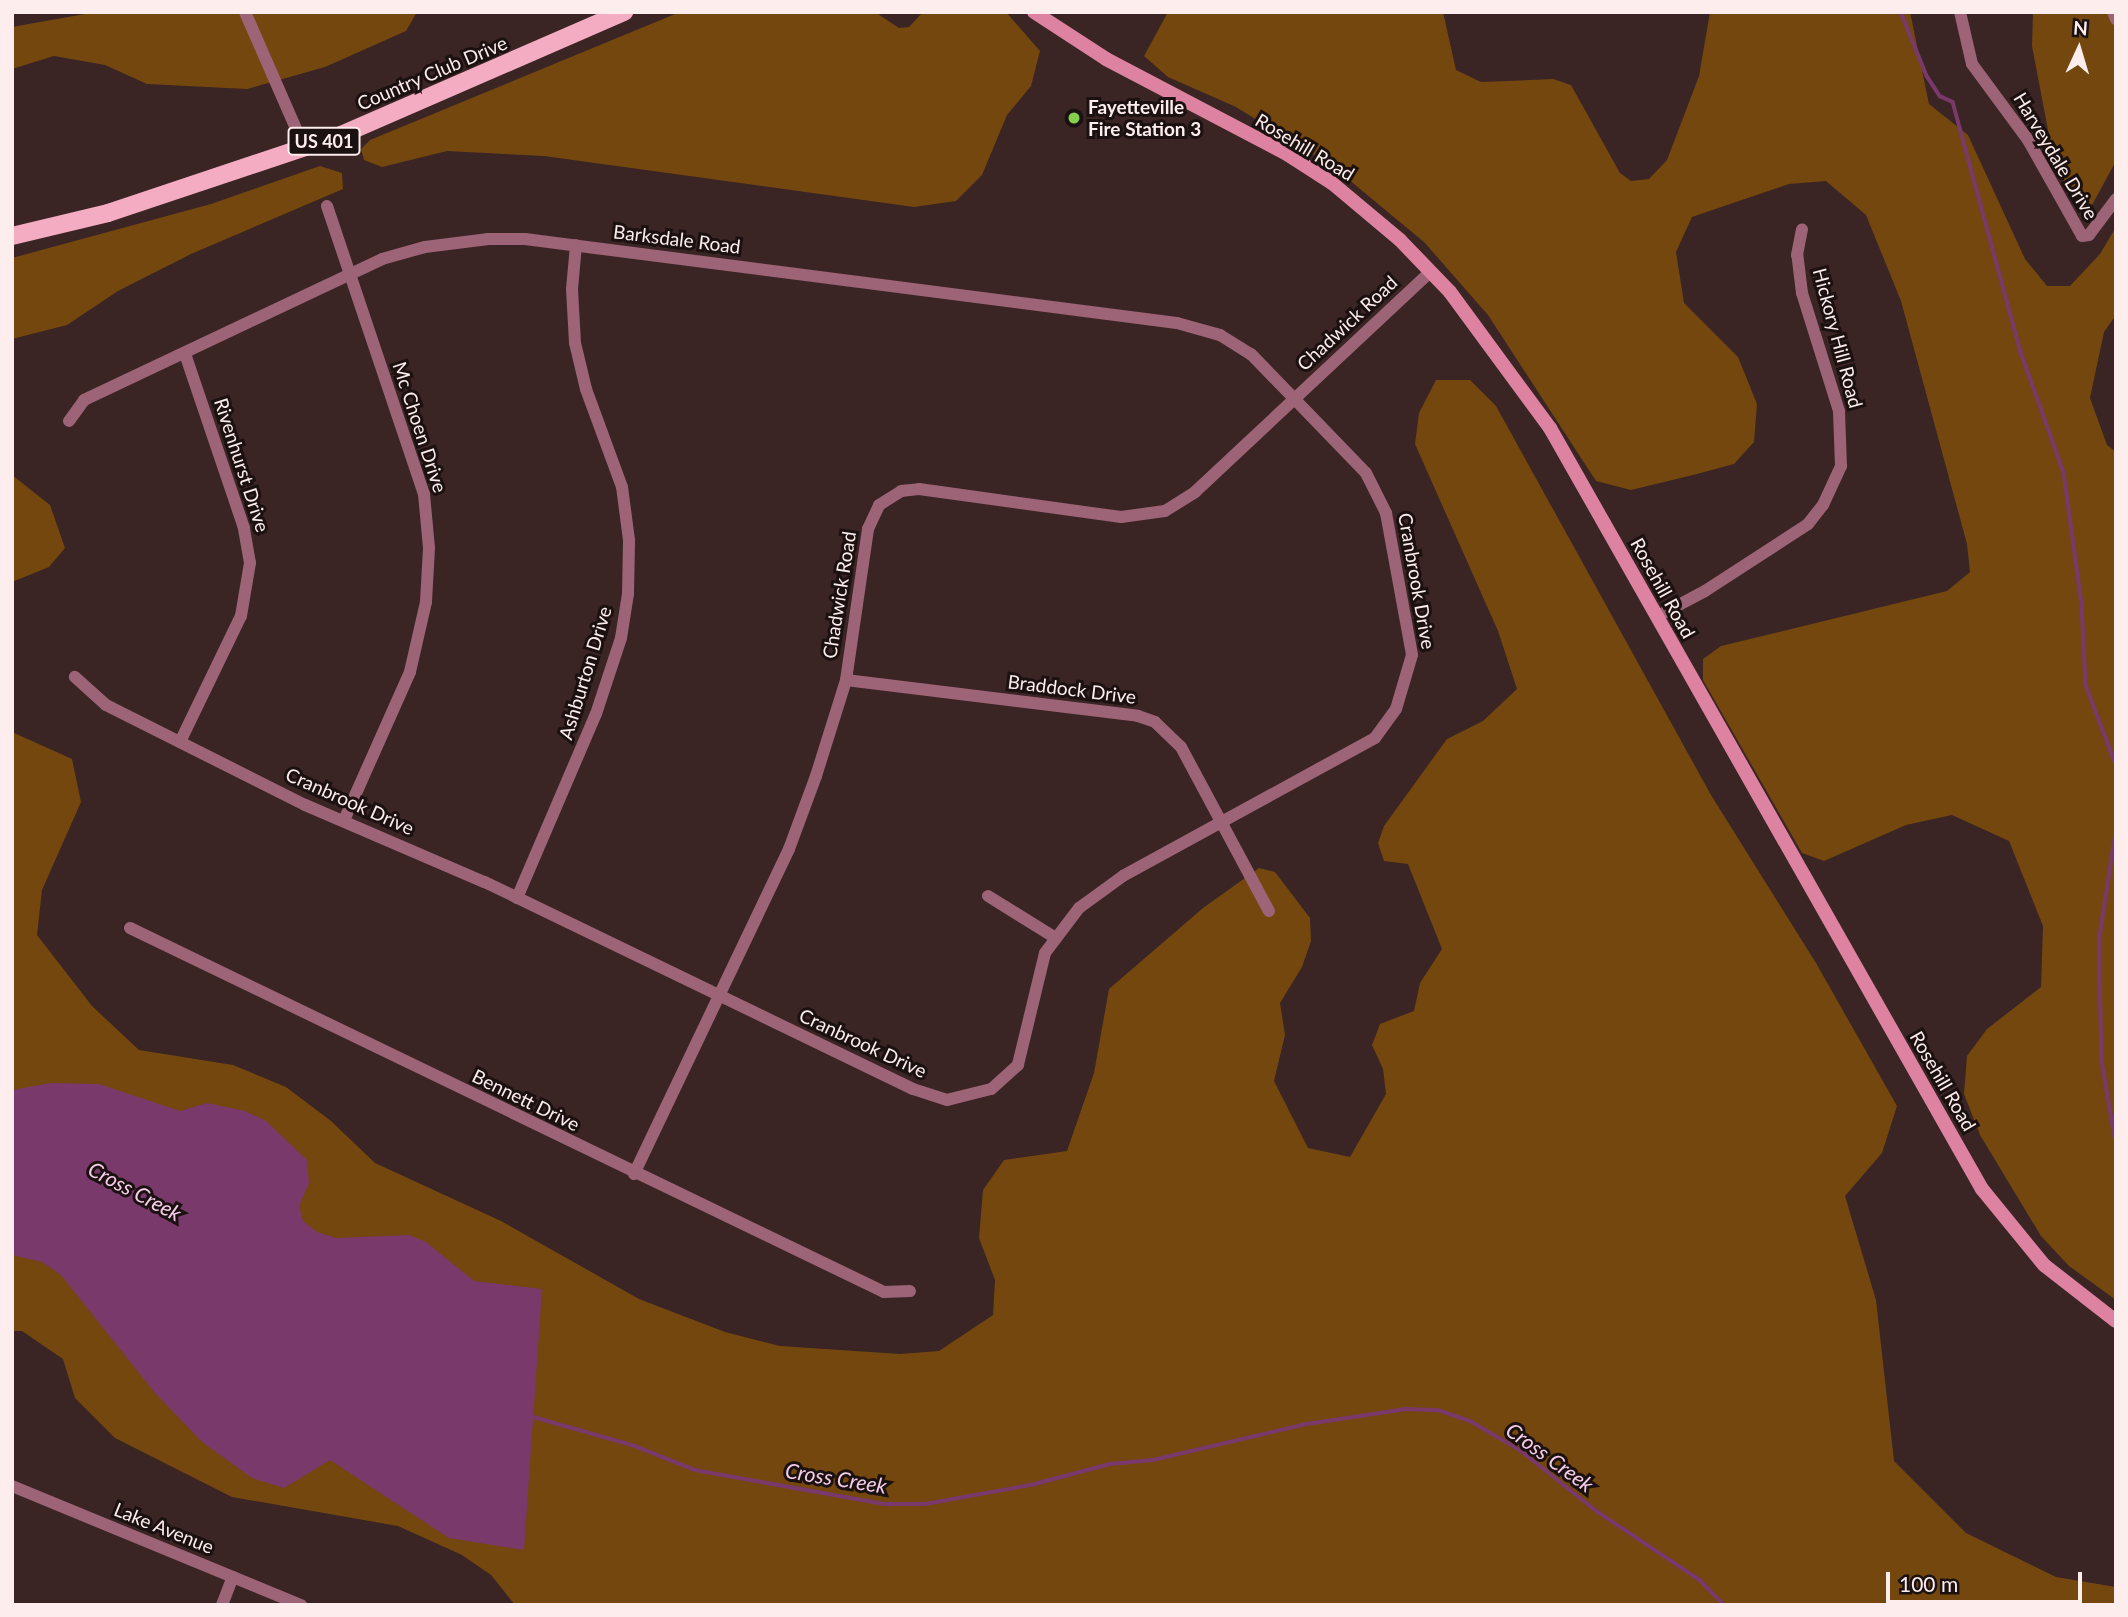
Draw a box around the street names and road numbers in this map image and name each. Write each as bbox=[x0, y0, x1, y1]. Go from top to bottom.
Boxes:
street label: Country Club Drive bbox=[353, 31, 511, 115]
street label: Harveydale Drive bbox=[2009, 88, 2103, 224]
street label: Rosehill Road bbox=[1251, 109, 1359, 185]
road number: US 401 bbox=[287, 126, 361, 156]
street label: Barksdale Road bbox=[612, 220, 742, 258]
street label: Hickory Hill Road bbox=[1808, 265, 1868, 411]
street label: Chadwick Road bbox=[1292, 271, 1402, 375]
street label: Mc Choen Drive bbox=[388, 359, 452, 495]
street label: Rivenhurst Drive bbox=[210, 395, 274, 535]
street label: Cranbrook Drive bbox=[1394, 511, 1440, 651]
street label: Chadwick Road bbox=[818, 530, 860, 660]
street label: Rosehill Road bbox=[1626, 534, 1700, 642]
street label: Ashburton Drive bbox=[554, 604, 616, 742]
street label: Braddock Drive bbox=[1006, 670, 1138, 708]
street label: Cranbrook Drive bbox=[282, 763, 418, 839]
street label: Cranbrook Drive bbox=[796, 1004, 930, 1082]
street label: Rosehill Road bbox=[1905, 1027, 1981, 1135]
street label: Bennett Drive bbox=[469, 1064, 583, 1136]
street label: Lake Avenue bbox=[111, 1498, 217, 1558]

